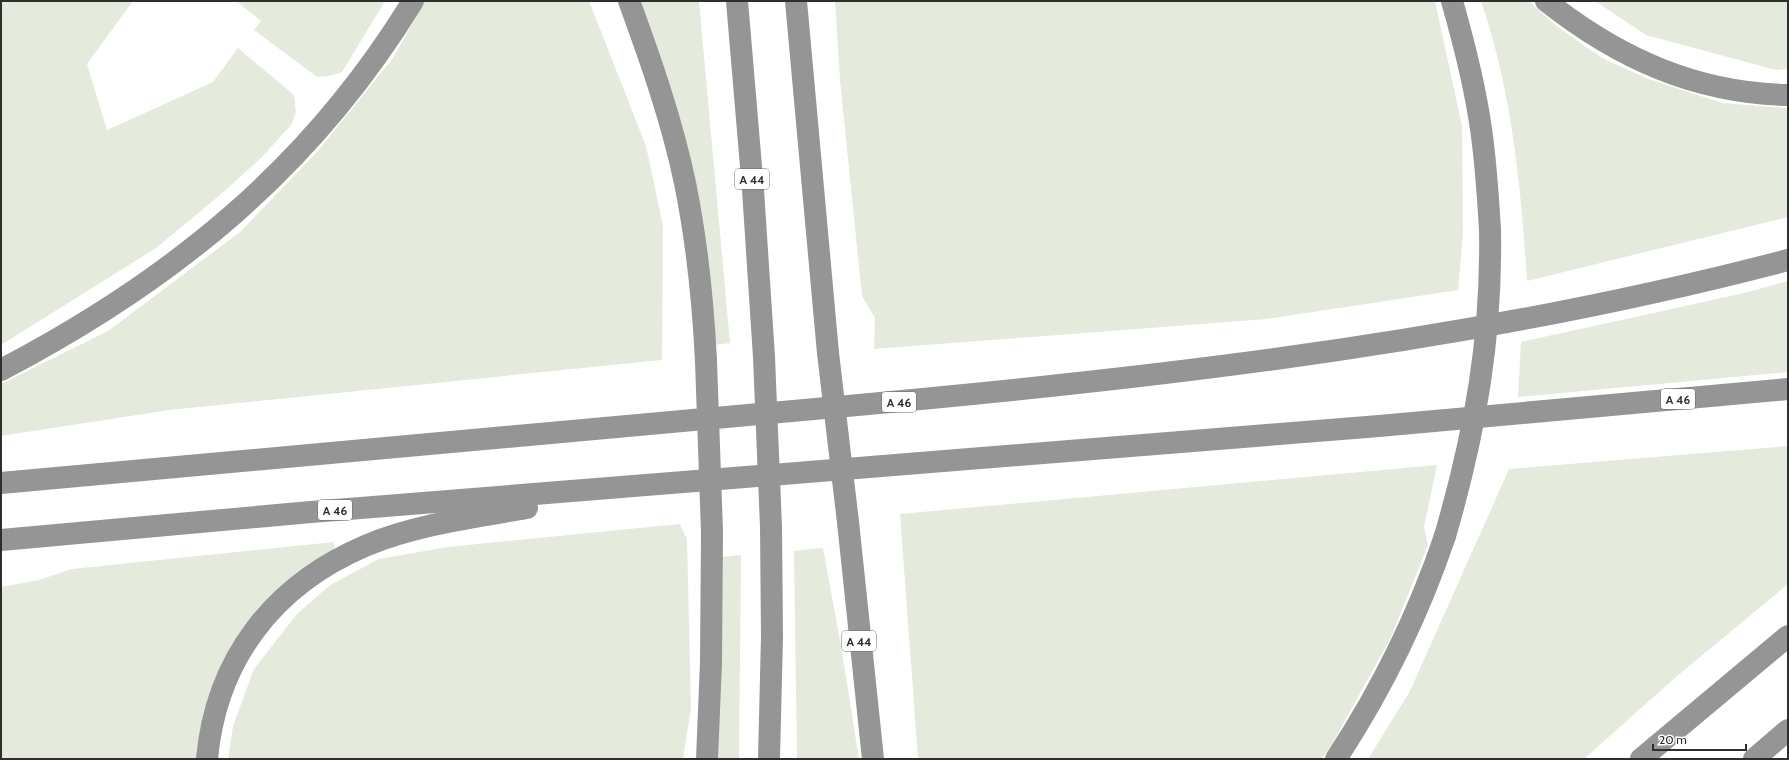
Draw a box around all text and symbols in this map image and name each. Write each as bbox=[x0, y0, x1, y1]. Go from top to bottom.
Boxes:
road number: A 44 bbox=[735, 169, 769, 189]
road number: A 46 bbox=[1661, 389, 1695, 409]
road number: A 46 bbox=[882, 392, 916, 412]
road number: A 46 bbox=[318, 500, 352, 520]
road number: A 44 bbox=[842, 631, 876, 651]
scale bar bbox=[1653, 726, 1746, 752]
text: 20 m bbox=[1659, 732, 1687, 747]

